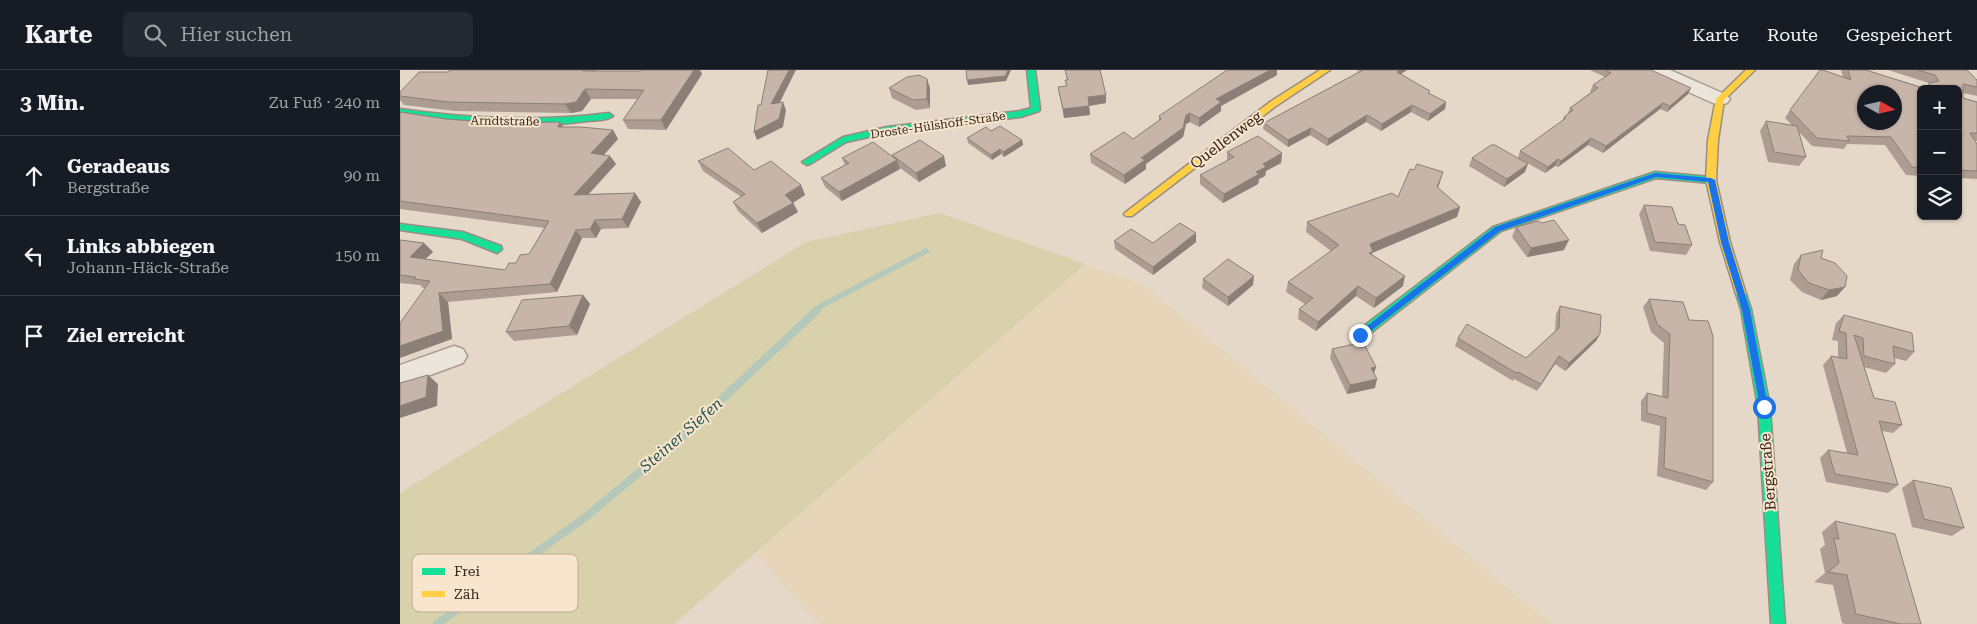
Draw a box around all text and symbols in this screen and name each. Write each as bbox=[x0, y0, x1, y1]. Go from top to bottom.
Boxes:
search box bbox=[123, 12, 473, 57]
text: Karte bbox=[25, 21, 93, 49]
icon: search bbox=[141, 21, 169, 49]
text: Hier suchen bbox=[181, 23, 292, 46]
text: Karte bbox=[1692, 24, 1739, 45]
text: Route bbox=[1767, 24, 1818, 45]
text: Gespeichert bbox=[1846, 24, 1952, 45]
north arrow bbox=[1857, 85, 1902, 130]
map controls bbox=[1917, 85, 1962, 220]
button: + bbox=[1917, 85, 1962, 130]
text: 3 Min. bbox=[20, 91, 85, 115]
text: Zu Fuß · 240 m bbox=[269, 93, 380, 112]
street label: Quellenweg bbox=[1187, 107, 1266, 173]
street label: Droste-Hülshoff-Straße bbox=[869, 109, 1007, 141]
street label: Arndtstraße bbox=[470, 113, 540, 129]
button: − bbox=[1917, 130, 1962, 175]
text: Geradeaus bbox=[67, 155, 170, 178]
icon: ahead bbox=[20, 162, 48, 190]
text: 90 m bbox=[343, 166, 380, 185]
button: layers bbox=[1917, 175, 1962, 220]
text: Bergstraße bbox=[67, 178, 149, 197]
text: Links abbiegen bbox=[67, 235, 215, 258]
icon: left bbox=[20, 242, 48, 270]
text: 150 m bbox=[334, 246, 380, 265]
text: Johann-Häck-Straße bbox=[67, 258, 229, 277]
icon: arrive bbox=[20, 322, 48, 350]
text: Ziel erreicht bbox=[67, 324, 185, 347]
route end bbox=[1349, 324, 1372, 347]
water label: Steiner Siefen bbox=[635, 394, 727, 477]
route start bbox=[1753, 396, 1776, 419]
street label: Bergstraße bbox=[1756, 433, 1780, 511]
legend bbox=[412, 554, 578, 612]
text: Frei bbox=[454, 563, 481, 579]
text: Zäh bbox=[454, 586, 479, 602]

